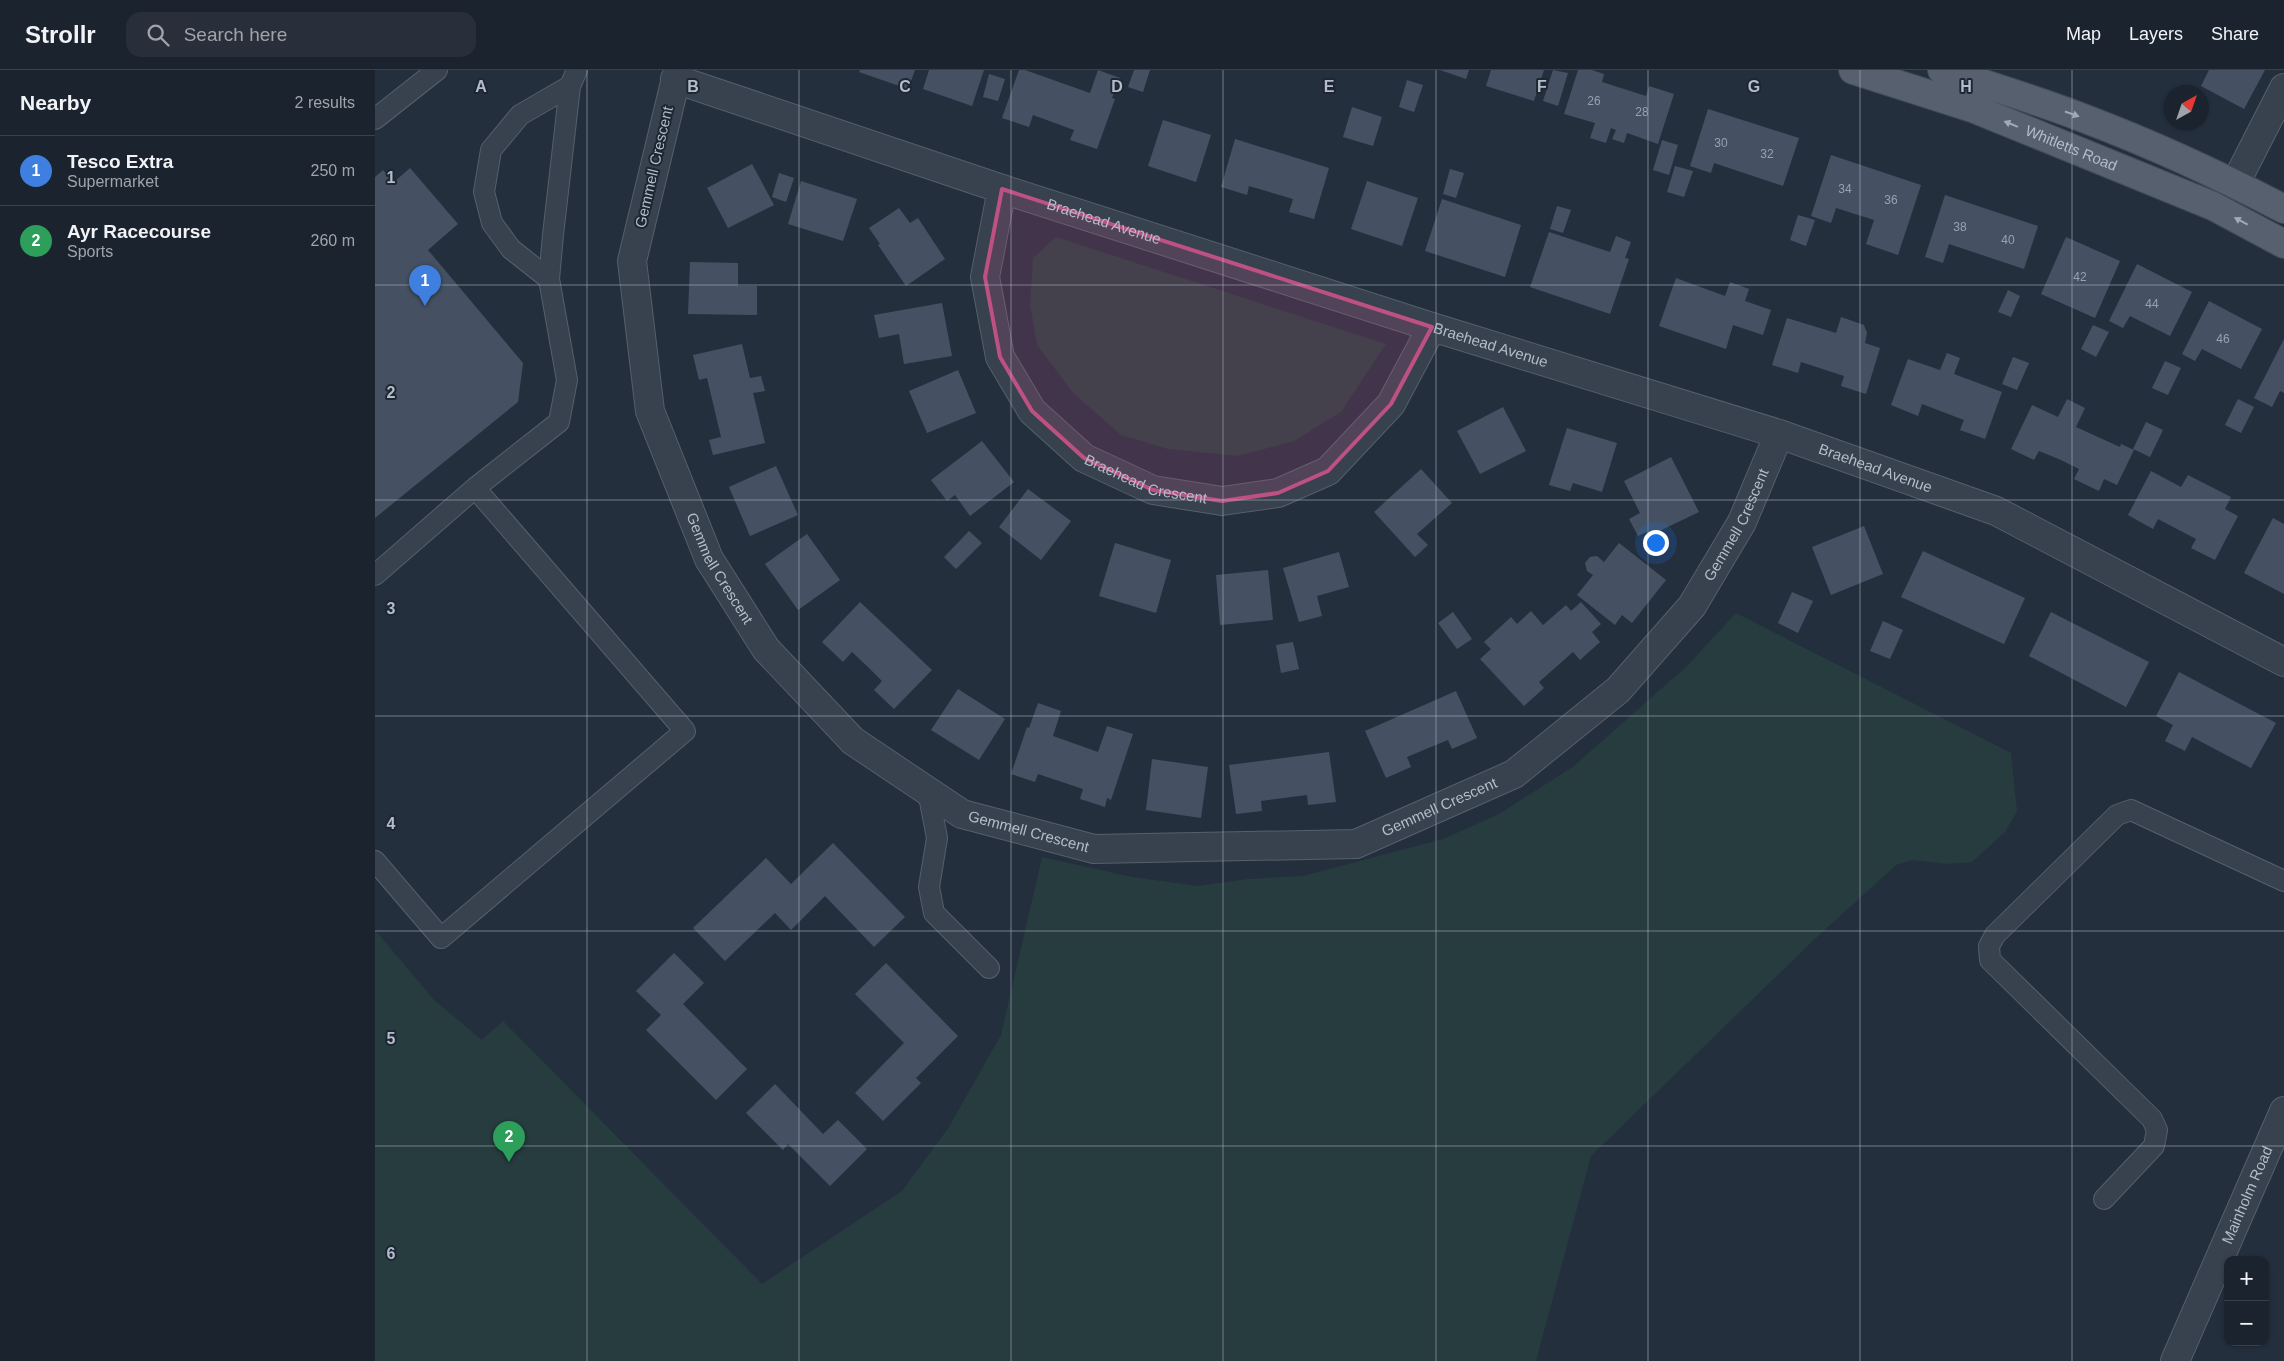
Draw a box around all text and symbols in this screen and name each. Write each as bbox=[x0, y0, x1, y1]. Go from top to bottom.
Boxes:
search box bbox=[126, 12, 476, 57]
text: Strollr bbox=[25, 21, 96, 48]
icon: search bbox=[144, 21, 172, 49]
text: Search here bbox=[184, 24, 287, 45]
text: Map bbox=[2066, 24, 2101, 44]
text: Layers bbox=[2129, 24, 2183, 44]
text: Share bbox=[2211, 24, 2259, 44]
text: A bbox=[475, 78, 487, 95]
text: B bbox=[687, 78, 699, 95]
text: C bbox=[899, 78, 911, 95]
text: D bbox=[1111, 78, 1123, 95]
text: E bbox=[1324, 78, 1335, 95]
text: F bbox=[1537, 78, 1547, 95]
text: G bbox=[1748, 78, 1760, 95]
text: H bbox=[1960, 78, 1972, 95]
north arrow bbox=[2164, 85, 2209, 130]
text: Nearby bbox=[20, 91, 91, 114]
text: 2 results bbox=[295, 94, 355, 111]
house number: 26 bbox=[1587, 94, 1601, 108]
street label: Gemmell Crescent bbox=[631, 104, 676, 229]
house number: 28 bbox=[1635, 105, 1649, 119]
one-way arrow bbox=[2064, 110, 2079, 118]
one-way arrow bbox=[2003, 120, 2018, 128]
street label: Whitletts Road bbox=[2023, 121, 2120, 174]
house number: 30 bbox=[1714, 136, 1728, 150]
house number: 32 bbox=[1760, 147, 1774, 161]
text: Tesco Extra bbox=[67, 151, 173, 172]
text: 1 bbox=[32, 162, 40, 179]
text: 250 m bbox=[311, 162, 355, 179]
text: 1 bbox=[387, 169, 396, 186]
text: Supermarket bbox=[67, 173, 159, 190]
house number: 34 bbox=[1838, 182, 1852, 196]
house number: 36 bbox=[1884, 193, 1898, 207]
street label: Braehead Avenue bbox=[1045, 195, 1163, 247]
one-way arrow bbox=[2234, 217, 2248, 225]
house number: 38 bbox=[1953, 220, 1967, 234]
text: Ayr Racecourse bbox=[67, 221, 211, 242]
text: 2 bbox=[32, 232, 40, 249]
text: 260 m bbox=[311, 232, 355, 249]
house number: 40 bbox=[2001, 233, 2015, 247]
text: Sports bbox=[67, 243, 113, 260]
pin: 1 bbox=[409, 265, 441, 306]
house number: 42 bbox=[2073, 270, 2087, 284]
house number: 44 bbox=[2145, 297, 2159, 311]
street label: Braehead Avenue bbox=[1431, 319, 1550, 370]
house number: 46 bbox=[2216, 332, 2230, 346]
text: 2 bbox=[387, 384, 396, 401]
street label: Braehead Avenue bbox=[1817, 440, 1934, 496]
street label: Braehead Crescent bbox=[1082, 450, 1209, 507]
street label: Gemmell Crescent bbox=[1700, 465, 1772, 584]
street label: Gemmell Crescent bbox=[683, 510, 757, 628]
your location bbox=[1643, 530, 1669, 556]
text: 3 bbox=[387, 600, 396, 617]
street label: Gemmell Crescent bbox=[1379, 773, 1500, 840]
street label: Gemmell Crescent bbox=[966, 807, 1092, 856]
text: 4 bbox=[387, 815, 396, 832]
text: 5 bbox=[387, 1030, 396, 1047]
pin: 2 bbox=[493, 1121, 525, 1162]
street label: Mainholm Road bbox=[2218, 1143, 2276, 1246]
text: 6 bbox=[387, 1245, 396, 1262]
map controls bbox=[2224, 1256, 2269, 1346]
button: + bbox=[2224, 1256, 2269, 1301]
button: − bbox=[2224, 1301, 2269, 1346]

